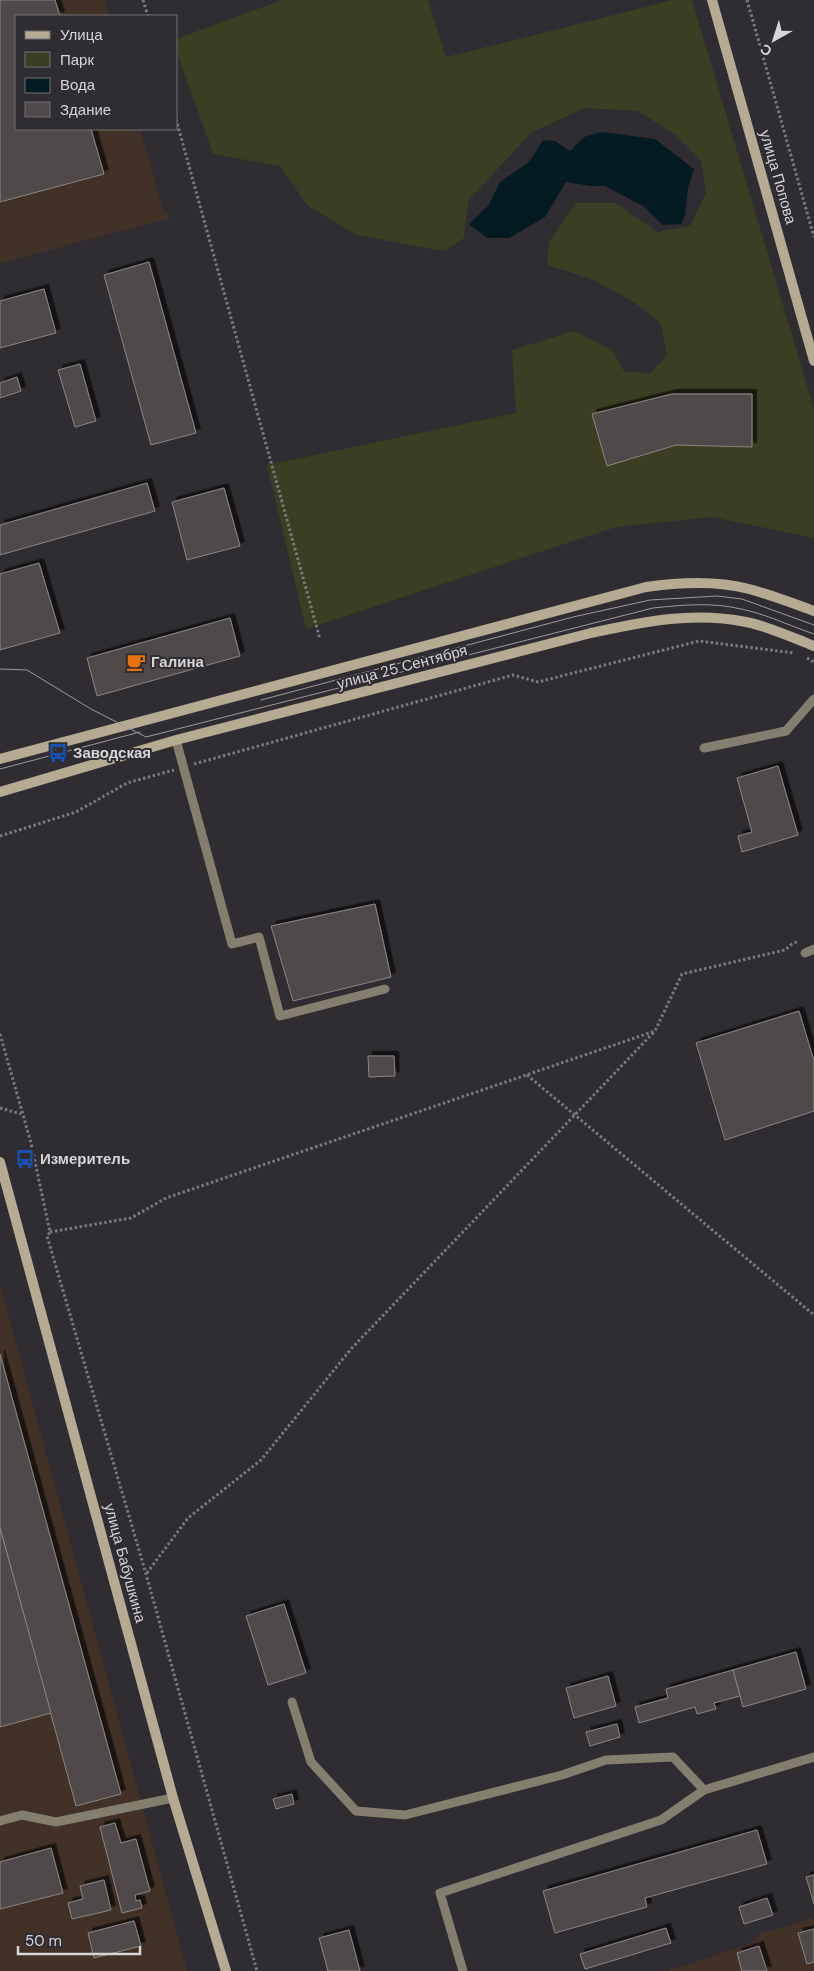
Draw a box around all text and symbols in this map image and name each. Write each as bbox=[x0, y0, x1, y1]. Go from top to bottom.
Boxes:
legend bbox=[15, 15, 178, 130]
north arrow bbox=[749, 15, 799, 65]
text: Улица bbox=[60, 25, 103, 45]
text: С bbox=[756, 40, 775, 60]
text: Парк bbox=[60, 50, 94, 70]
text: Вода bbox=[60, 75, 96, 95]
text: Здание bbox=[60, 100, 111, 120]
street label: улица Попова bbox=[755, 128, 801, 227]
street label: улица 25 Сентября bbox=[335, 640, 469, 694]
cafe icon: Галина bbox=[125, 651, 147, 673]
place label: Галина bbox=[151, 652, 204, 672]
bus stop icon: Заводская bbox=[47, 742, 69, 764]
place label: Заводская bbox=[73, 743, 151, 763]
bus stop icon: Измеритель bbox=[14, 1148, 36, 1170]
place label: Измеритель bbox=[40, 1149, 130, 1169]
street label: улица Бабушкина bbox=[99, 1501, 151, 1626]
scale bar bbox=[18, 1924, 140, 1956]
text: 50 m bbox=[25, 1931, 62, 1951]

